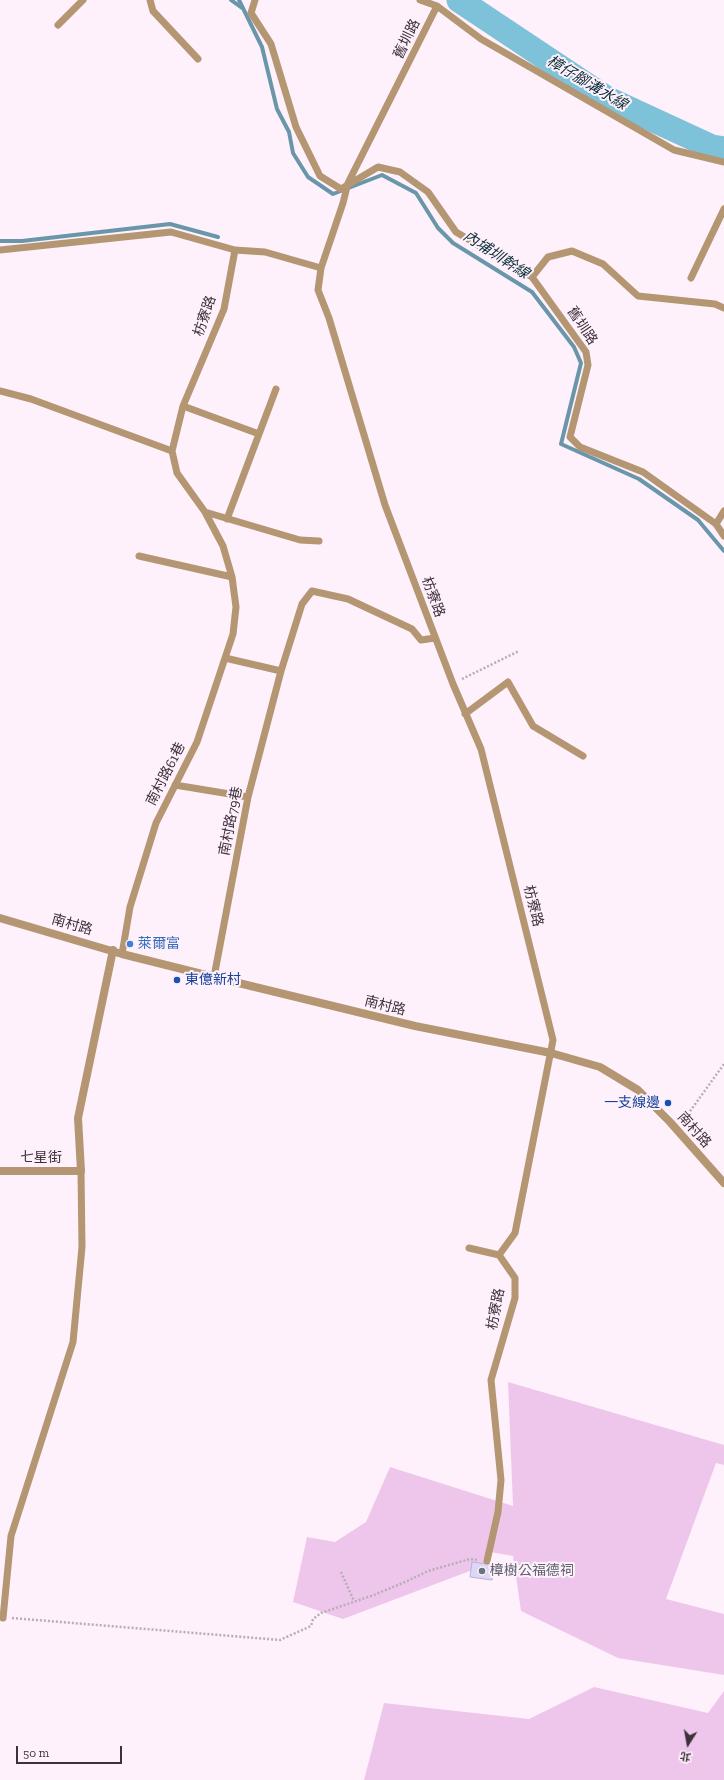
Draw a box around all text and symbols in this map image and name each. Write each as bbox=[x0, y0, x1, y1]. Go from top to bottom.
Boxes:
street label: 舊圳路 bbox=[390, 16, 424, 62]
water label: 樟仔腳溝水線 bbox=[544, 52, 630, 114]
water label: 內埔圳幹線 bbox=[460, 227, 532, 283]
street label: 枋寮路 bbox=[190, 293, 220, 339]
street label: 舊圳路 bbox=[563, 304, 601, 348]
street label: 枋寮路 bbox=[418, 574, 448, 620]
street label: 南村路61巷 bbox=[143, 740, 189, 808]
street label: 南村路79巷 bbox=[216, 785, 246, 857]
street label: 枋寮路 bbox=[520, 884, 546, 928]
street label: 南村路 bbox=[49, 911, 95, 939]
place label: 萊爾富 bbox=[138, 936, 180, 952]
marker: 萊爾富 bbox=[125, 939, 135, 949]
place label: 東億新村 bbox=[185, 972, 241, 988]
marker: 東億新村 bbox=[172, 975, 182, 985]
street label: 南村路 bbox=[363, 993, 407, 1019]
place label: 一支線邊 bbox=[604, 1095, 660, 1111]
marker: 一支線邊 bbox=[663, 1098, 673, 1108]
street label: 南村路 bbox=[674, 1109, 714, 1151]
street label: 七星街 bbox=[20, 1150, 62, 1166]
street label: 枋寮路 bbox=[484, 1287, 508, 1331]
place label: 樟樹公福德祠 bbox=[490, 1563, 574, 1579]
marker: 樟樹公福德祠 bbox=[477, 1566, 487, 1576]
north arrow bbox=[668, 1724, 708, 1764]
scale bar bbox=[18, 1738, 124, 1764]
text: 50 m bbox=[23, 1746, 49, 1760]
text: 北 bbox=[679, 1749, 692, 1764]

